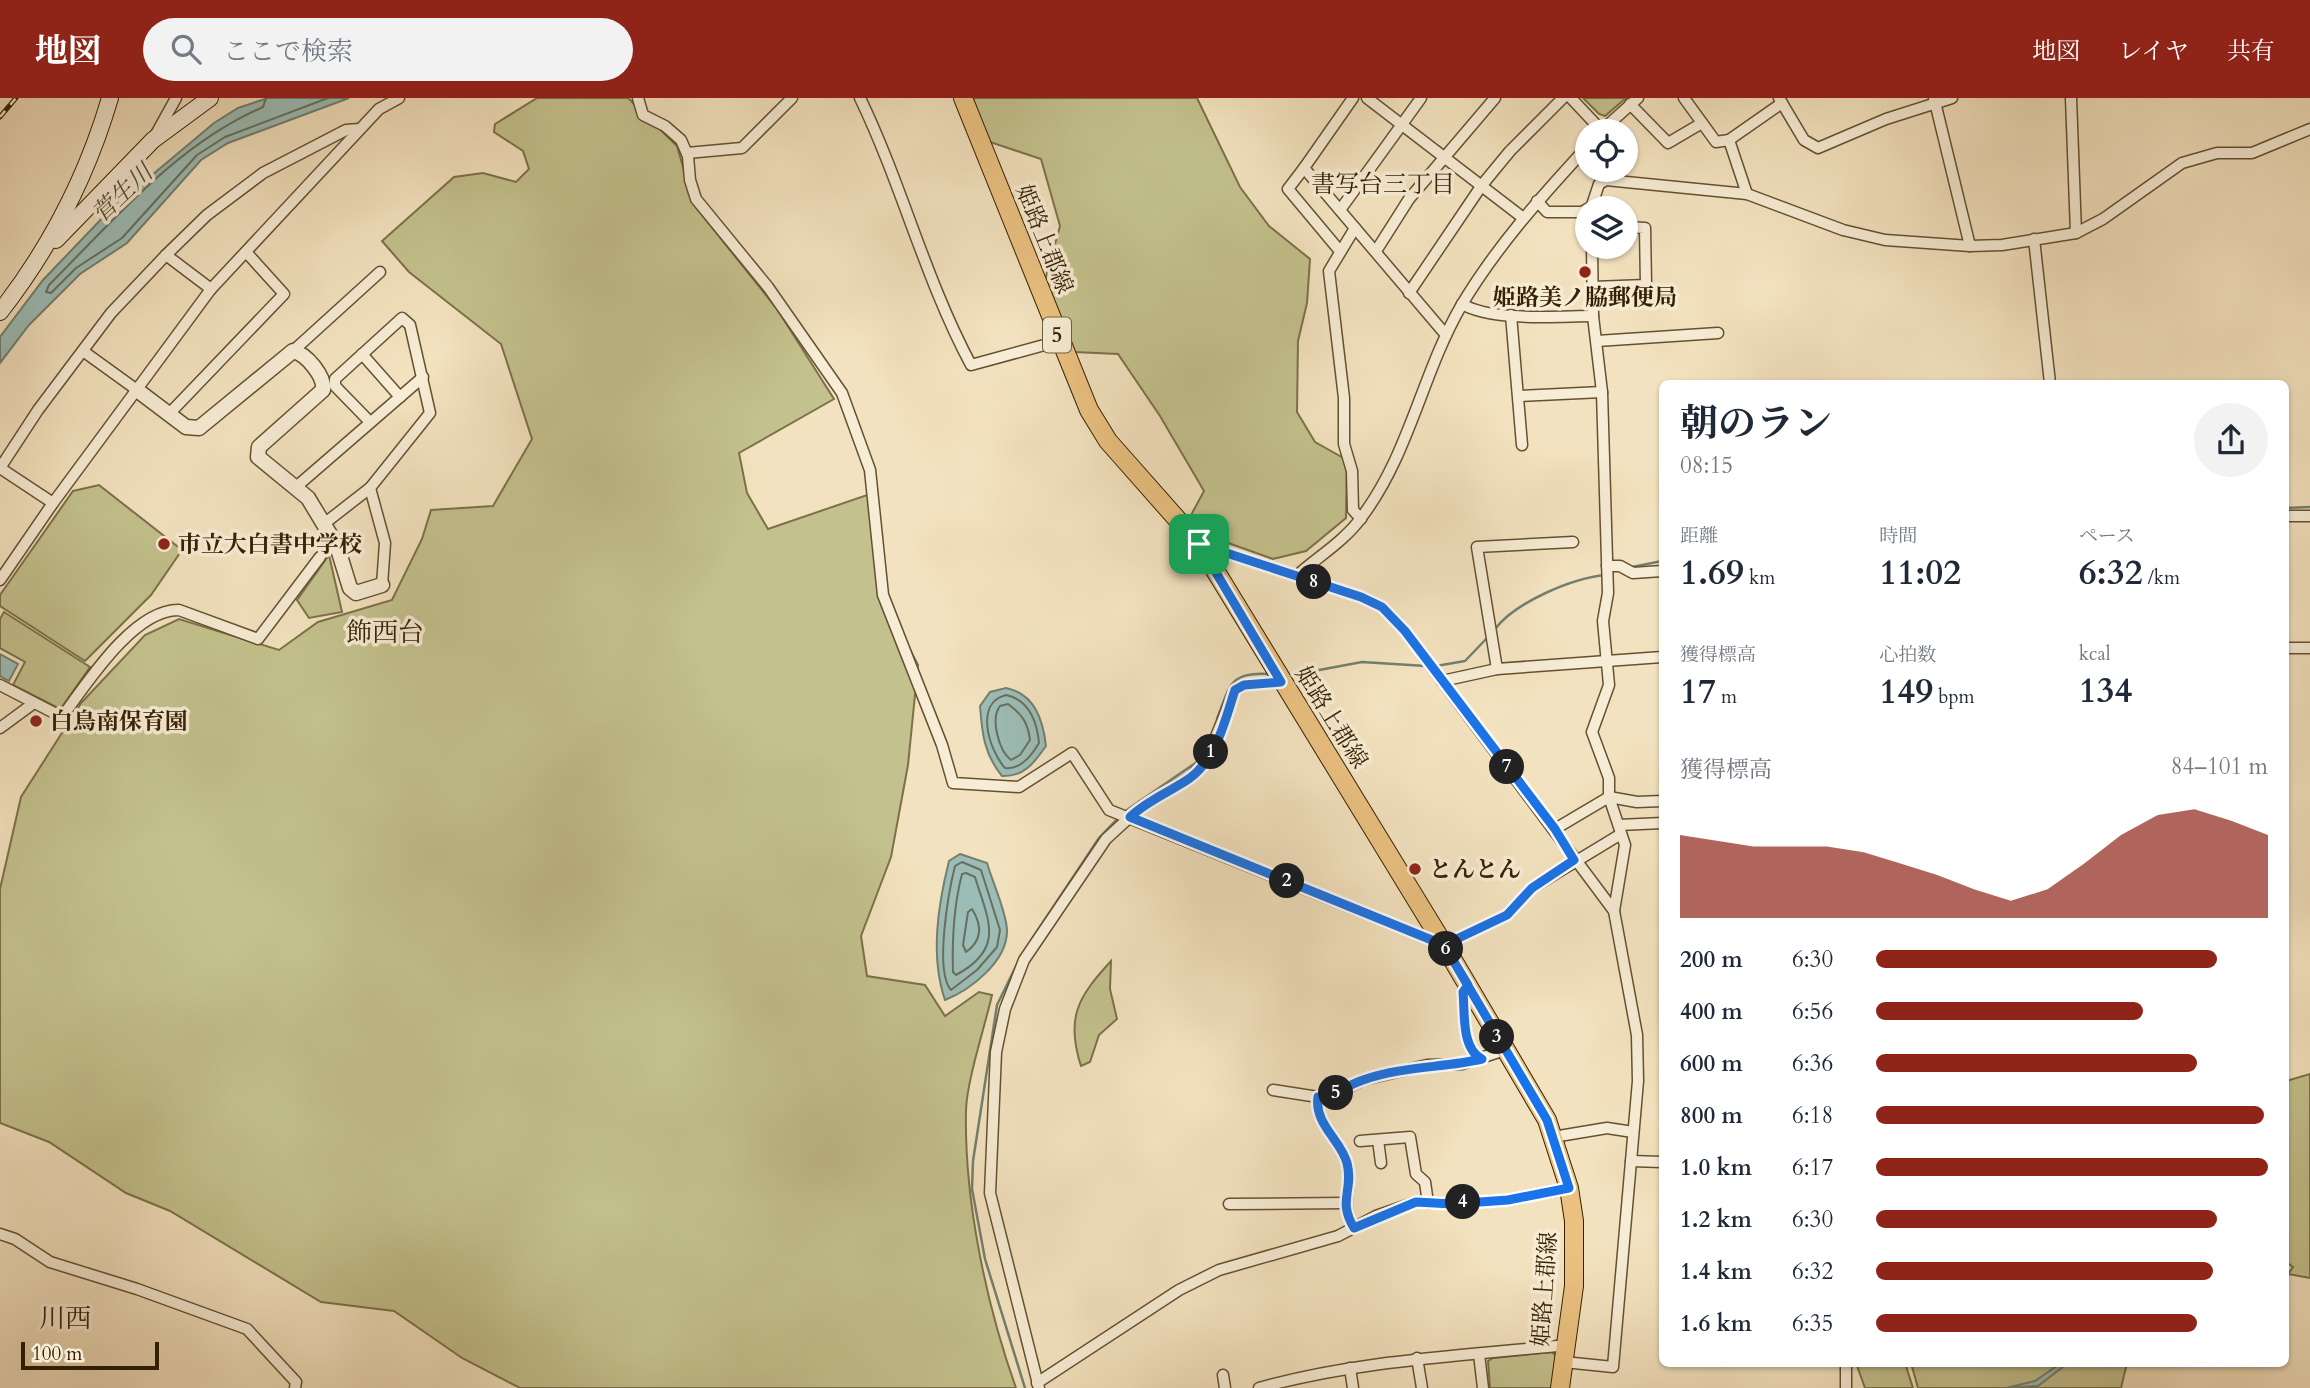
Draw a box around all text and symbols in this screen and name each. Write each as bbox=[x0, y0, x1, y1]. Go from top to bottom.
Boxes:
search box bbox=[143, 18, 633, 81]
text: 地図 bbox=[35, 29, 101, 74]
icon: search bbox=[167, 30, 205, 68]
text: ここで検索 bbox=[223, 34, 353, 69]
text: 地図 bbox=[2032, 35, 2080, 68]
text: レイヤ bbox=[2118, 35, 2189, 68]
text: 共有 bbox=[2227, 35, 2275, 68]
map controls bbox=[1575, 119, 1638, 259]
button: locate bbox=[1575, 119, 1638, 182]
water label: 菅生川 bbox=[85, 155, 162, 230]
district label: 書写台三丁目 bbox=[1311, 168, 1455, 201]
street label: 姫路上郡線 bbox=[1009, 180, 1080, 298]
button: layers bbox=[1575, 196, 1638, 259]
marker: 姫路美ノ脇郵便局 bbox=[1577, 264, 1593, 280]
place label: 姫路美ノ脇郵便局 bbox=[1493, 282, 1677, 313]
road number: 5 bbox=[1043, 317, 1071, 352]
text: 朝のラン bbox=[1680, 398, 1832, 450]
button: share bbox=[2194, 403, 2268, 477]
text: 08:15 bbox=[1680, 450, 1733, 481]
pin bbox=[1169, 514, 1229, 574]
text: 距離 bbox=[1680, 523, 1718, 549]
text: 時間 bbox=[1879, 523, 1917, 549]
text: ペース bbox=[2079, 523, 2135, 549]
icon: arrive bbox=[1180, 525, 1218, 563]
place label: 市立大白書中学校 bbox=[178, 529, 362, 560]
marker: 市立大白書中学校 bbox=[156, 536, 172, 552]
text: 1.69 bbox=[1680, 549, 1744, 597]
text: 11:02 bbox=[1879, 549, 1961, 597]
text: 6:32 bbox=[2079, 549, 2143, 597]
pin: 8 bbox=[1296, 564, 1332, 600]
text: km bbox=[1744, 565, 1775, 591]
text: /km bbox=[2143, 565, 2180, 591]
text: 8 bbox=[1309, 568, 1318, 594]
district label: 飾西台 bbox=[346, 615, 424, 650]
text: kcal bbox=[2079, 641, 2111, 667]
text: 獲得標高 bbox=[1680, 642, 1756, 668]
text: 心拍数 bbox=[1879, 642, 1936, 668]
street label: 姫路上郡線 bbox=[1288, 660, 1375, 774]
text: 134 bbox=[2079, 667, 2132, 715]
text: 17 bbox=[1680, 668, 1716, 716]
text: 149 bbox=[1879, 668, 1933, 716]
text: m bbox=[1716, 684, 1737, 710]
text: bpm bbox=[1933, 684, 1975, 710]
place label: 白鳥南保育園 bbox=[50, 706, 188, 737]
marker: 白鳥南保育園 bbox=[28, 713, 44, 729]
pin: 1 bbox=[1194, 734, 1228, 770]
text: 1 bbox=[1206, 738, 1215, 764]
pin: 7 bbox=[1490, 750, 1524, 784]
text: 84–101 m bbox=[2171, 751, 2268, 782]
text: 7 bbox=[1502, 753, 1511, 779]
text: 獲得標高 bbox=[1680, 754, 1772, 785]
place label: とんとん bbox=[1429, 854, 1521, 885]
marker: とんとん bbox=[1407, 861, 1423, 877]
pin: 2 bbox=[1270, 864, 1304, 898]
text: 2 bbox=[1282, 867, 1291, 893]
pin: 6 bbox=[1428, 932, 1464, 966]
text: 6 bbox=[1441, 935, 1450, 961]
text: 200 m bbox=[1680, 944, 1743, 975]
text: 6:30 bbox=[1792, 944, 1833, 975]
text: 400 m bbox=[1680, 996, 1743, 1027]
text: 6:56 bbox=[1792, 996, 1833, 1027]
pin: 3 bbox=[1480, 1020, 1514, 1054]
text: 3 bbox=[1492, 1023, 1501, 1049]
text: 600 m bbox=[1680, 1048, 1743, 1079]
text: 6:36 bbox=[1792, 1048, 1833, 1079]
pin: 5 bbox=[1318, 1076, 1354, 1110]
text: 5 bbox=[1331, 1079, 1340, 1105]
text: 800 m bbox=[1680, 1100, 1743, 1131]
text: 6:18 bbox=[1792, 1100, 1833, 1131]
text: 1.0 km bbox=[1680, 1152, 1752, 1183]
text: 6:17 bbox=[1792, 1152, 1833, 1183]
pin: 4 bbox=[1446, 1184, 1480, 1220]
text: 4 bbox=[1458, 1188, 1467, 1214]
text: 1.2 km bbox=[1680, 1204, 1752, 1235]
text: 6:30 bbox=[1792, 1204, 1833, 1235]
street label: 姫路上郡線 bbox=[1525, 1231, 1564, 1347]
text: 1.4 km bbox=[1680, 1256, 1752, 1287]
text: 6:32 bbox=[1792, 1256, 1833, 1287]
district label: 川西 bbox=[39, 1301, 91, 1336]
text: 1.6 km bbox=[1680, 1308, 1752, 1339]
text: 6:35 bbox=[1792, 1308, 1833, 1339]
scale bar bbox=[21, 1339, 159, 1371]
text: 100 m bbox=[32, 1341, 82, 1367]

